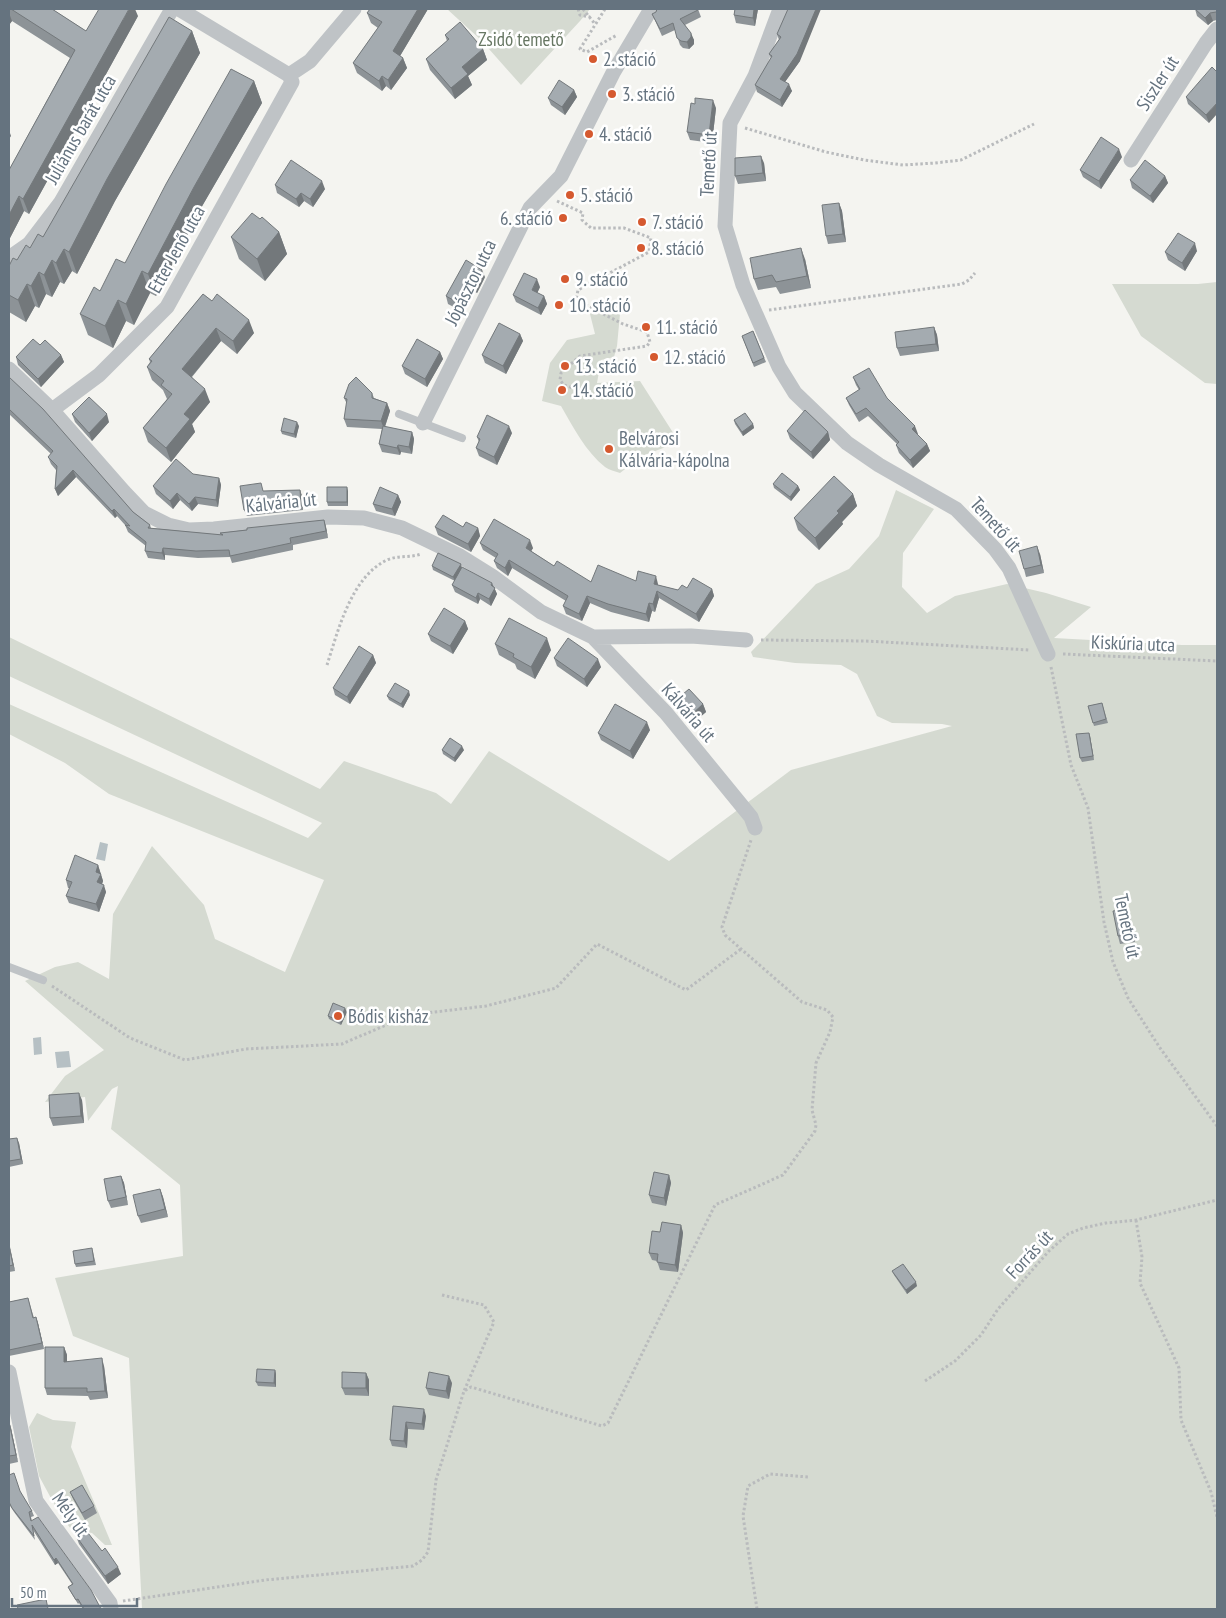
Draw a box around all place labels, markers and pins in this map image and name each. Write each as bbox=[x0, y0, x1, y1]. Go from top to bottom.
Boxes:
place label: 2. stáció bbox=[603, 47, 656, 71]
marker: 2. stáció bbox=[587, 53, 599, 65]
place label: 3. stáció bbox=[622, 82, 675, 106]
marker: 3. stáció bbox=[606, 88, 618, 100]
place label: 4. stáció bbox=[599, 122, 652, 146]
marker: 4. stáció bbox=[583, 128, 595, 140]
place label: 5. stáció bbox=[580, 183, 633, 207]
marker: 5. stáció bbox=[564, 189, 576, 201]
place label: 6. stáció bbox=[500, 206, 553, 230]
place label: 7. stáció bbox=[652, 210, 703, 234]
marker: 6. stáció bbox=[557, 212, 569, 224]
marker: 7. stáció bbox=[636, 216, 648, 228]
place label: 8. stáció bbox=[651, 236, 704, 260]
marker: 8. stáció bbox=[635, 242, 647, 254]
place label: 9. stáció bbox=[575, 267, 628, 291]
marker: 9. stáció bbox=[559, 273, 571, 285]
place label: 10. stáció bbox=[569, 293, 631, 317]
marker: 10. stáció bbox=[553, 299, 565, 311]
place label: 11. stáció bbox=[656, 315, 718, 339]
marker: 11. stáció bbox=[640, 321, 652, 333]
place label: 12. stáció bbox=[664, 345, 726, 369]
marker: 12. stáció bbox=[648, 351, 660, 363]
place label: 13. stáció bbox=[575, 354, 637, 378]
marker: 13. stáció bbox=[559, 360, 571, 372]
place label: 14. stáció bbox=[572, 378, 634, 402]
marker: 14. stáció bbox=[556, 384, 568, 396]
place label: Belvárosi Kálvária-kápolna bbox=[619, 426, 730, 472]
marker: Belvárosi Kálvária-kápolna bbox=[603, 443, 615, 455]
place label: Bódis kisház bbox=[348, 1004, 429, 1028]
marker: Bódis kisház bbox=[332, 1010, 344, 1022]

